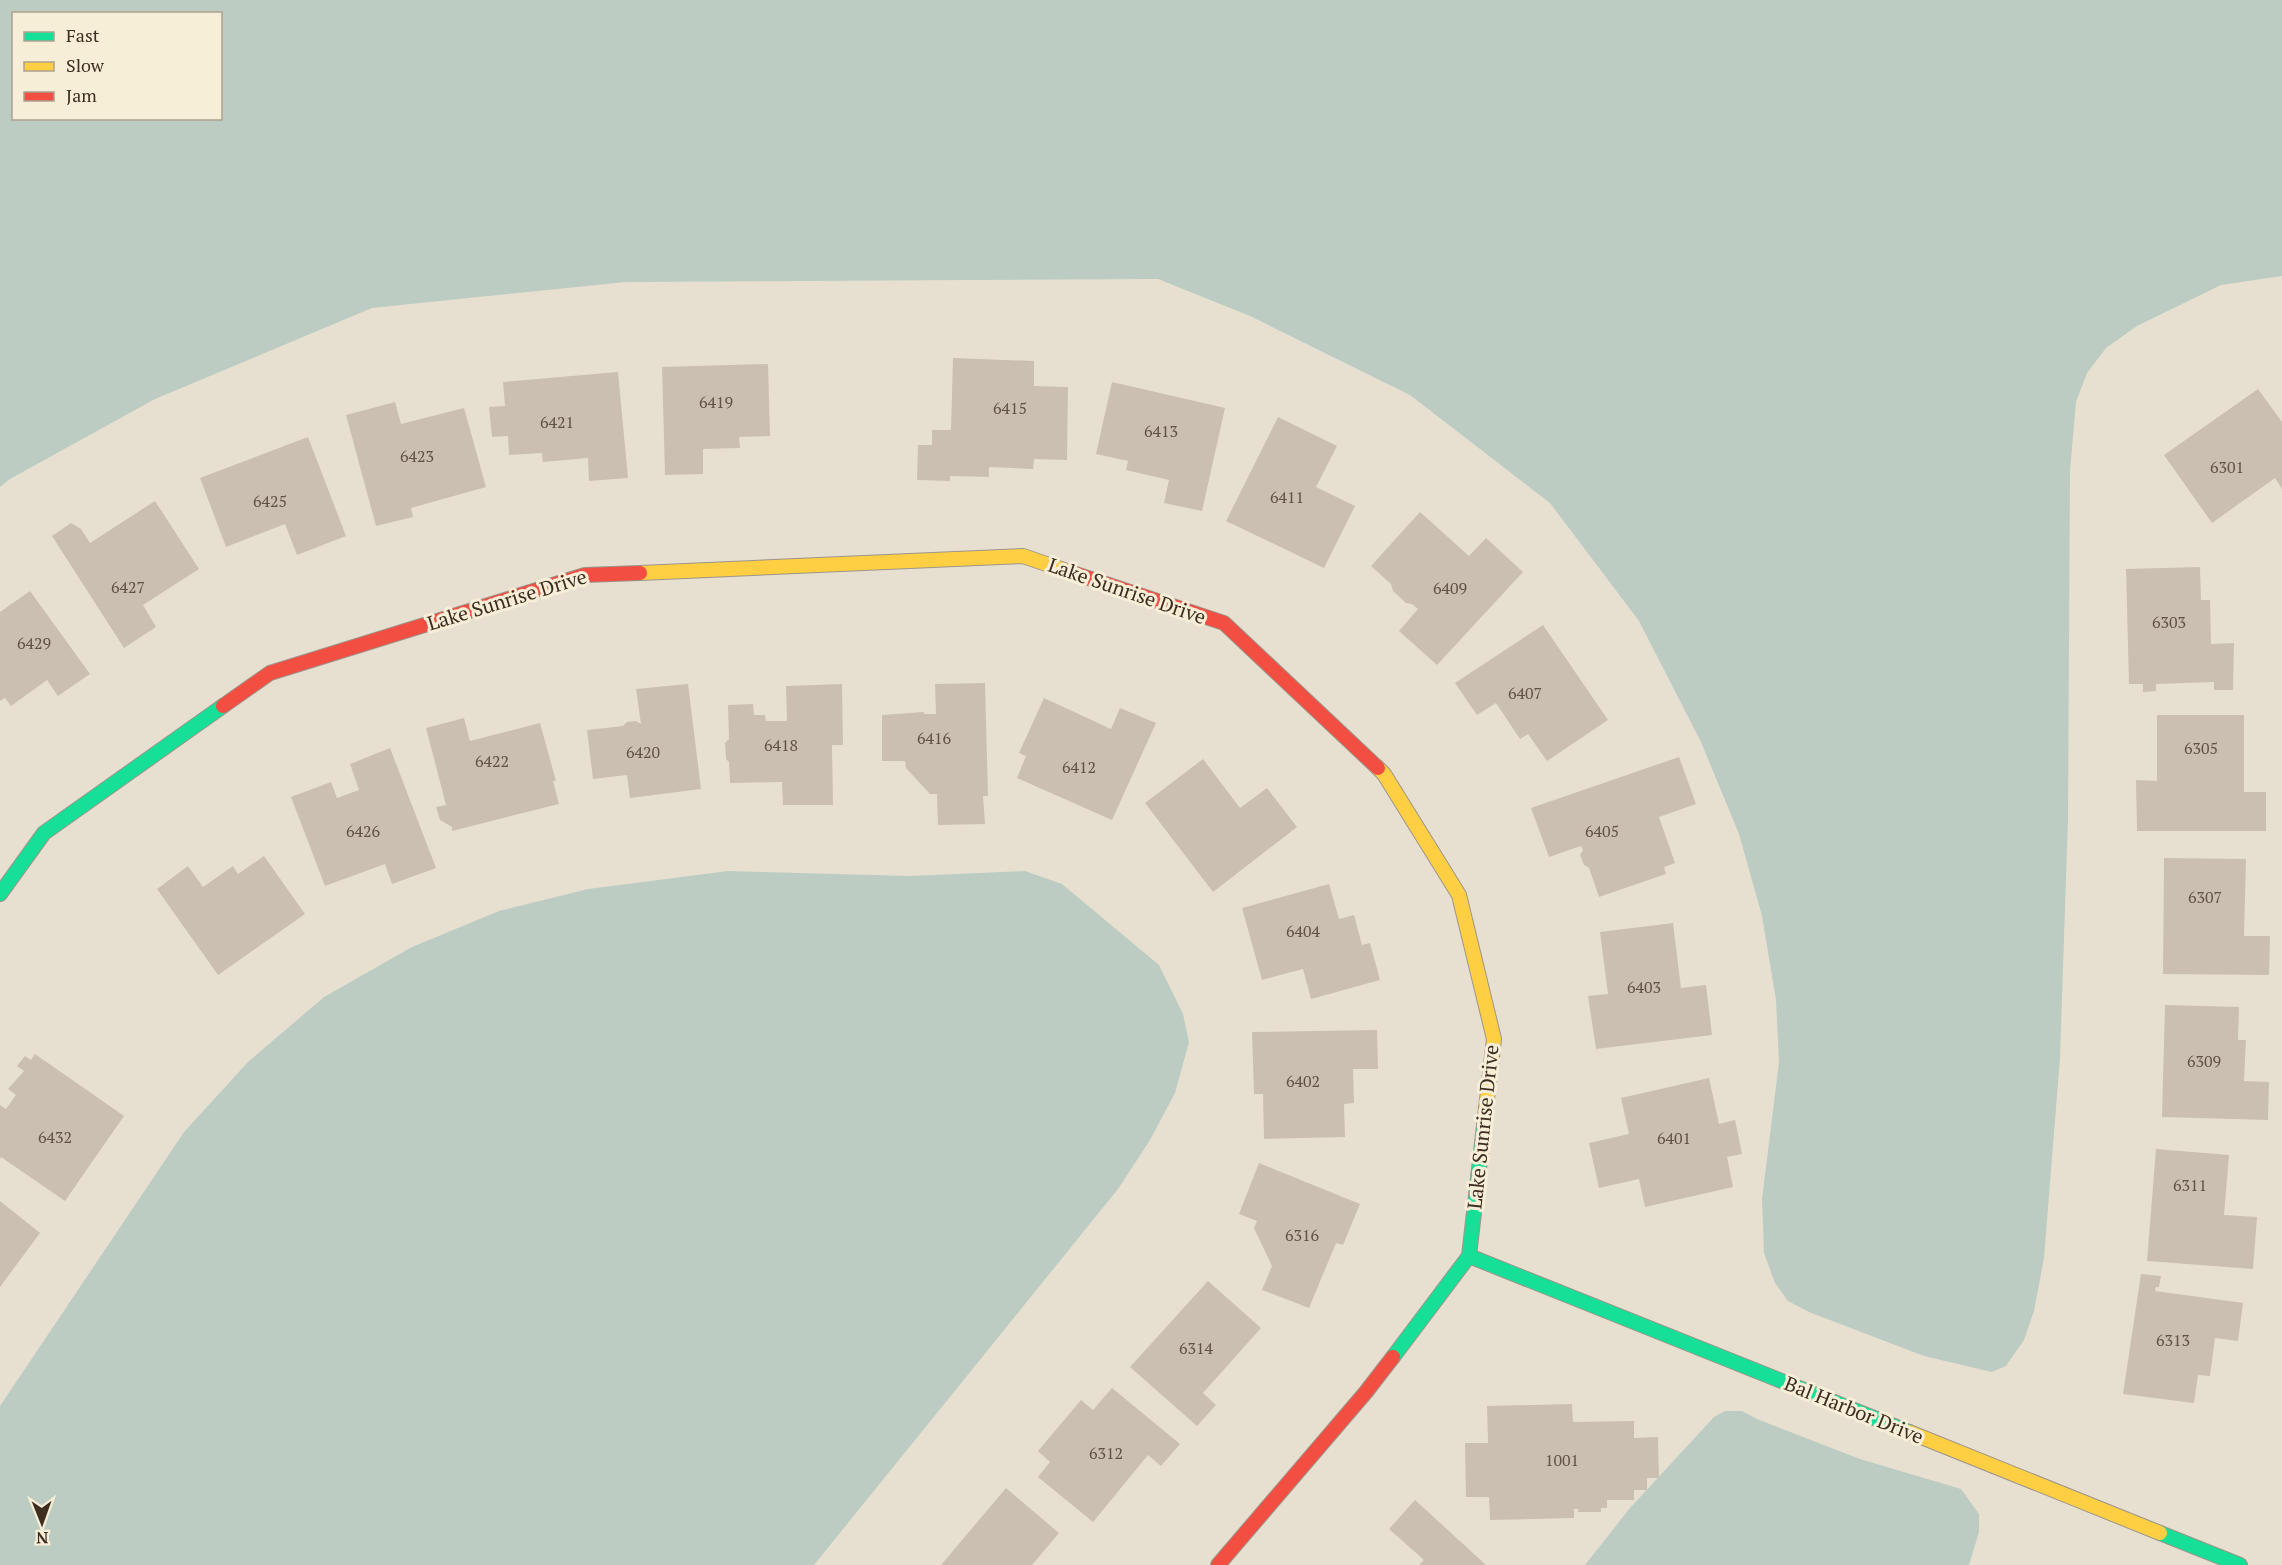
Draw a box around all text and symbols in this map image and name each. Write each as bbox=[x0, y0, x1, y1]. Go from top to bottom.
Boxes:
legend bbox=[12, 12, 222, 120]
text: Fast bbox=[66, 23, 100, 47]
text: Slow bbox=[66, 53, 105, 77]
text: Jam bbox=[66, 83, 97, 107]
house number: 6419 bbox=[699, 391, 733, 413]
house number: 6415 bbox=[993, 397, 1027, 419]
house number: 6421 bbox=[540, 411, 574, 433]
house number: 6413 bbox=[1144, 420, 1178, 442]
house number: 6423 bbox=[400, 445, 434, 467]
house number: 6301 bbox=[2210, 456, 2244, 478]
house number: 6411 bbox=[1270, 486, 1304, 508]
house number: 6425 bbox=[253, 490, 287, 512]
street label: Lake Sunrise Drive bbox=[1045, 551, 1210, 630]
street label: Lake Sunrise Drive bbox=[424, 562, 590, 637]
house number: 6427 bbox=[111, 576, 145, 598]
house number: 6409 bbox=[1433, 577, 1467, 599]
house number: 6303 bbox=[2152, 611, 2186, 633]
house number: 6429 bbox=[17, 632, 51, 654]
house number: 6407 bbox=[1508, 682, 1542, 704]
house number: 6416 bbox=[917, 727, 952, 749]
house number: 6418 bbox=[764, 734, 798, 756]
house number: 6305 bbox=[2184, 737, 2218, 759]
house number: 6420 bbox=[626, 741, 660, 763]
house number: 6422 bbox=[475, 750, 509, 772]
house number: 6412 bbox=[1062, 756, 1096, 778]
house number: 6426 bbox=[346, 820, 381, 842]
house number: 6405 bbox=[1585, 820, 1619, 842]
house number: 6307 bbox=[2188, 886, 2222, 908]
house number: 6404 bbox=[1286, 920, 1321, 942]
house number: 6403 bbox=[1627, 976, 1661, 998]
street label: Lake Sunrise Drive bbox=[1460, 1043, 1505, 1210]
house number: 6309 bbox=[2187, 1050, 2221, 1072]
house number: 6402 bbox=[1286, 1070, 1320, 1092]
house number: 6432 bbox=[38, 1126, 72, 1148]
house number: 6401 bbox=[1657, 1127, 1691, 1149]
house number: 6311 bbox=[2173, 1174, 2207, 1196]
house number: 6316 bbox=[1285, 1224, 1320, 1246]
house number: 6313 bbox=[2156, 1329, 2190, 1351]
house number: 6314 bbox=[1179, 1337, 1214, 1359]
street label: Bal Harbor Drive bbox=[1781, 1369, 1928, 1450]
house number: 6312 bbox=[1089, 1442, 1123, 1464]
house number: 1001 bbox=[1545, 1449, 1579, 1471]
north arrow bbox=[12, 1493, 72, 1553]
text: N bbox=[36, 1527, 49, 1549]

